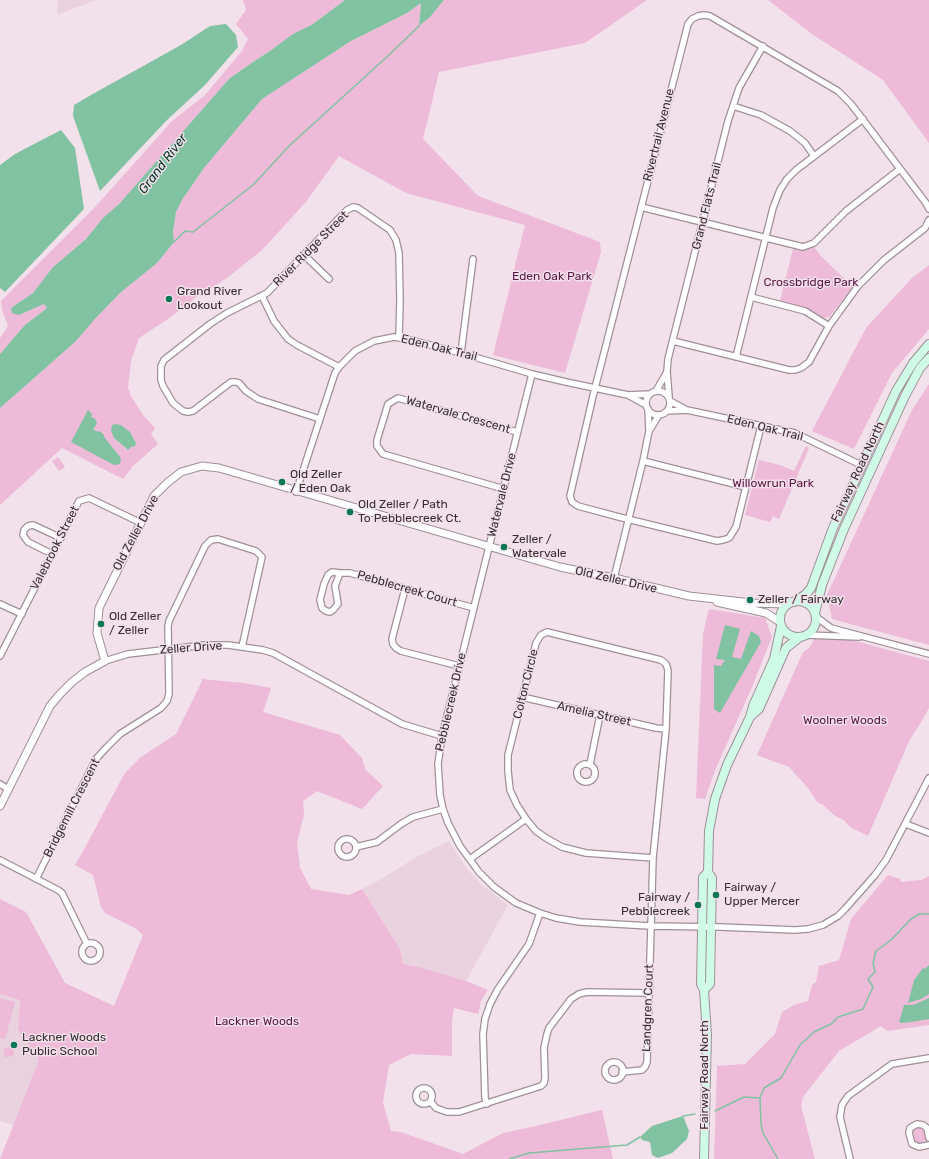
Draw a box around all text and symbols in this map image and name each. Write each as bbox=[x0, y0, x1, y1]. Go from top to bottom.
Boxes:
street label: Rivertrail Avenue bbox=[641, 87, 677, 183]
water label: Grand River bbox=[135, 131, 191, 197]
street label: Grand Flats Trail bbox=[689, 161, 725, 251]
street label: River Ridge Street bbox=[270, 208, 352, 290]
park label: Eden Oak Park bbox=[512, 270, 592, 284]
park label: Crossbridge Park bbox=[763, 276, 859, 290]
place label: Grand River Lookout bbox=[177, 285, 242, 313]
marker: Grand River Lookout bbox=[164, 294, 174, 304]
street label: Eden Oak Trail bbox=[399, 332, 479, 364]
street label: Watervale Crescent bbox=[404, 393, 512, 437]
street label: Eden Oak Trail bbox=[725, 412, 805, 444]
street label: Fairway Road North bbox=[828, 419, 888, 525]
street label: Watervale Drive bbox=[485, 451, 519, 539]
place label: Old Zeller / Eden Oak bbox=[290, 468, 351, 496]
marker: Old Zeller / Eden Oak bbox=[277, 477, 287, 487]
park label: Willowrun Park bbox=[732, 477, 814, 491]
street label: Old Zeller Drive bbox=[110, 493, 162, 573]
place label: Old Zeller / Path To Pebblecreek Ct. bbox=[358, 498, 461, 526]
street label: Valebrook Street bbox=[28, 503, 82, 593]
marker: Old Zeller / Path To Pebblecreek Ct. bbox=[345, 507, 355, 517]
place label: Zeller / Watervale bbox=[512, 533, 567, 561]
marker: Zeller / Watervale bbox=[499, 542, 509, 552]
street label: Old Zeller Drive bbox=[574, 564, 658, 596]
street label: Pebblecreek Court bbox=[355, 568, 459, 610]
place label: Zeller / Fairway bbox=[758, 593, 844, 607]
marker: Zeller / Fairway bbox=[745, 595, 755, 605]
place label: Old Zeller / Zeller bbox=[109, 610, 161, 638]
marker: Old Zeller / Zeller bbox=[96, 619, 106, 629]
street label: Zeller Drive bbox=[159, 639, 223, 657]
street label: Colton Circle bbox=[510, 648, 542, 720]
street label: Pebblecreek Drive bbox=[433, 651, 469, 753]
street label: Amelia Street bbox=[556, 698, 632, 730]
park label: Woolner Woods bbox=[803, 714, 887, 728]
street label: Bridgemill Crescent bbox=[41, 756, 103, 860]
place label: Fairway / Upper Mercer bbox=[724, 881, 800, 909]
marker: Fairway / Upper Mercer bbox=[711, 890, 721, 900]
place label: Fairway / Pebblecreek bbox=[621, 891, 690, 919]
marker: Fairway / Pebblecreek bbox=[693, 900, 703, 910]
street label: Landgren Court bbox=[639, 964, 657, 1052]
park label: Lackner Woods bbox=[215, 1015, 299, 1029]
street label: Fairway Road North bbox=[698, 1020, 712, 1130]
place label: Lackner Woods Public School bbox=[22, 1031, 106, 1059]
marker: Lackner Woods Public School bbox=[9, 1040, 19, 1050]

